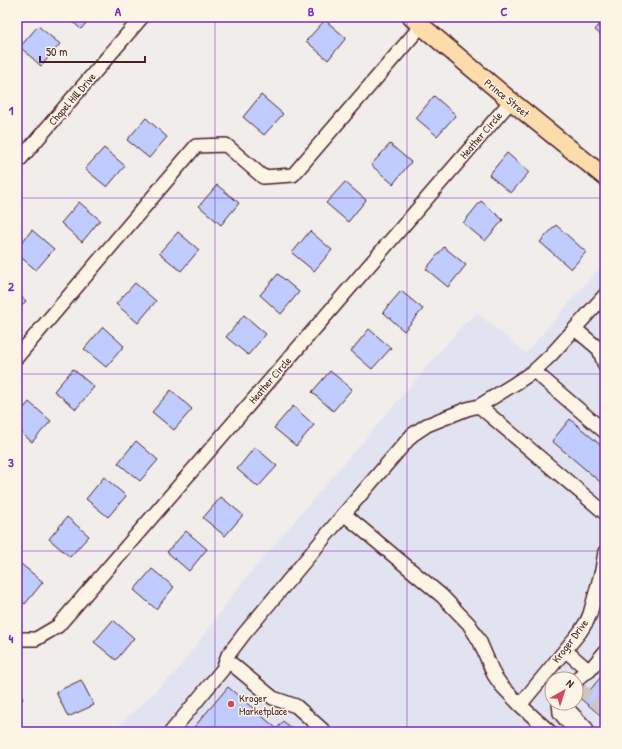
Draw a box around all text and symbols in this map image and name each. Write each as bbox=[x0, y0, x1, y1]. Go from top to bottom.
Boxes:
text: A bbox=[115, 2, 122, 20]
text: B bbox=[308, 2, 315, 20]
text: C bbox=[500, 2, 508, 20]
scale bar bbox=[40, 38, 145, 64]
text: 50 m bbox=[46, 43, 67, 60]
street label: Chapel Hill Drive bbox=[45, 69, 99, 128]
street label: Prince Street bbox=[482, 76, 532, 120]
text: 1 bbox=[9, 101, 14, 119]
street label: Heather Circle bbox=[457, 108, 506, 161]
text: 2 bbox=[8, 277, 15, 295]
street label: Heather Circle bbox=[246, 353, 295, 406]
text: 3 bbox=[8, 453, 14, 471]
street label: Kroger Drive bbox=[549, 616, 591, 666]
text: 4 bbox=[9, 629, 14, 647]
north arrow bbox=[544, 671, 584, 711]
text: N bbox=[564, 676, 577, 691]
place label: Kroger Marketplace bbox=[239, 691, 288, 718]
marker: Kroger Marketplace bbox=[226, 699, 236, 709]

